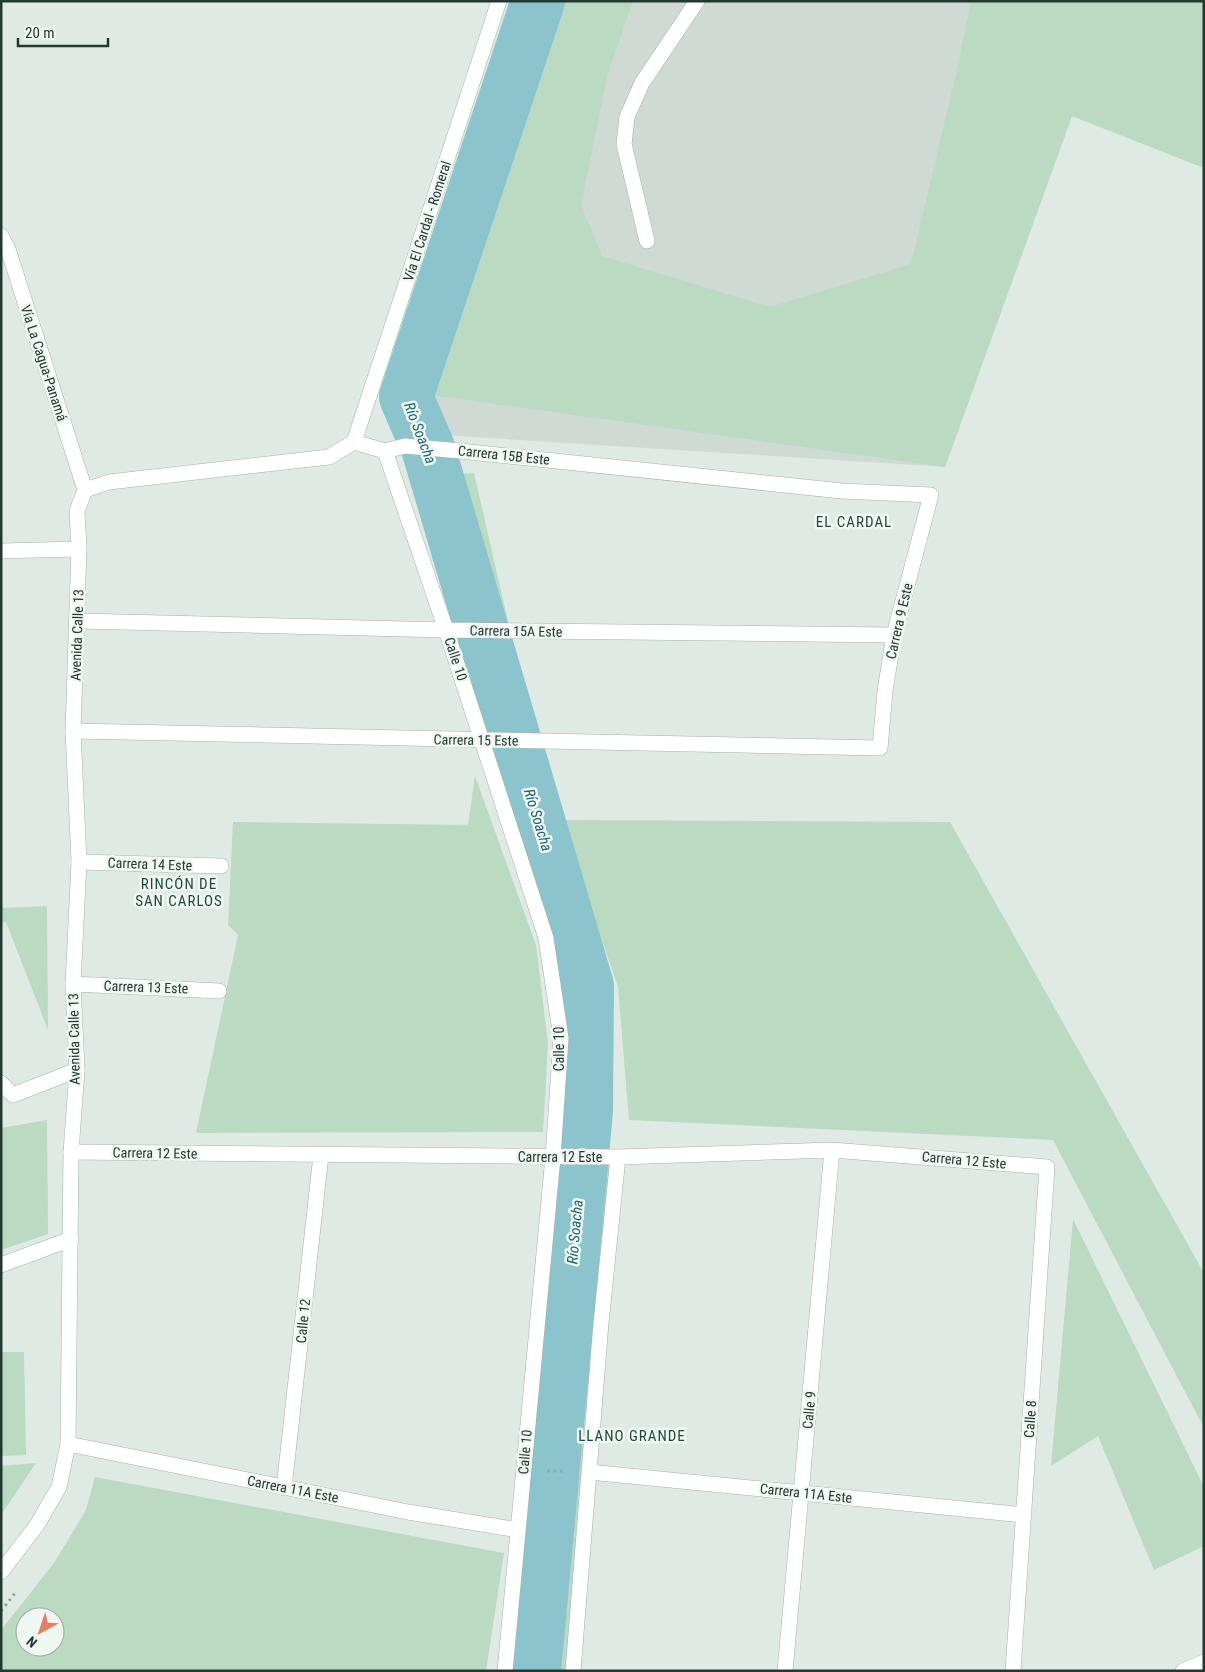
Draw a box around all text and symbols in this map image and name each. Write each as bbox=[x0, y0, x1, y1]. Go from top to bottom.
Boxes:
scale bar bbox=[18, 15, 108, 47]
text: 20 m bbox=[25, 24, 55, 42]
street label: Vía El Cardal - Romeral bbox=[400, 159, 454, 283]
street label: Vía La Cagua-Panamá bbox=[18, 303, 70, 423]
water label: Río Soacha bbox=[400, 400, 440, 466]
street label: Carrera 15B Este bbox=[457, 442, 551, 468]
district label: EL CARDAL bbox=[816, 513, 892, 531]
street label: Carrera 9 Este bbox=[882, 581, 916, 661]
street label: Avenida Calle 13 bbox=[67, 589, 87, 681]
street label: Carrera 15A Este bbox=[470, 622, 563, 640]
street label: Calle 10 bbox=[441, 635, 471, 683]
street label: Carrera 15 Este bbox=[434, 731, 519, 749]
water label: Río Soacha bbox=[520, 787, 556, 853]
street label: Carrera 14 Este bbox=[107, 855, 193, 873]
district label: RINCÓN DE SAN CARLOS bbox=[135, 875, 223, 910]
street label: Carrera 13 Este bbox=[103, 978, 189, 996]
street label: Avenida Calle 13 bbox=[65, 993, 83, 1085]
street label: Calle 10 bbox=[551, 1027, 567, 1071]
street label: Carrera 12 Este bbox=[113, 1144, 198, 1162]
street label: Carrera 12 Este bbox=[921, 1148, 1007, 1172]
street label: Carrera 12 Este bbox=[518, 1149, 603, 1165]
water label: Río Soacha bbox=[563, 1199, 587, 1265]
street label: Calle 12 bbox=[293, 1298, 313, 1344]
street label: Calle 9 bbox=[799, 1390, 819, 1430]
street label: Calle 8 bbox=[1021, 1400, 1039, 1438]
district label: LLANO GRANDE bbox=[578, 1427, 686, 1445]
street label: Calle 10 bbox=[515, 1429, 535, 1475]
street label: Carrera 11A Este bbox=[246, 1472, 340, 1506]
street label: Carrera 11A Este bbox=[759, 1480, 853, 1506]
north arrow bbox=[15, 1607, 65, 1657]
text: N bbox=[23, 1633, 40, 1651]

